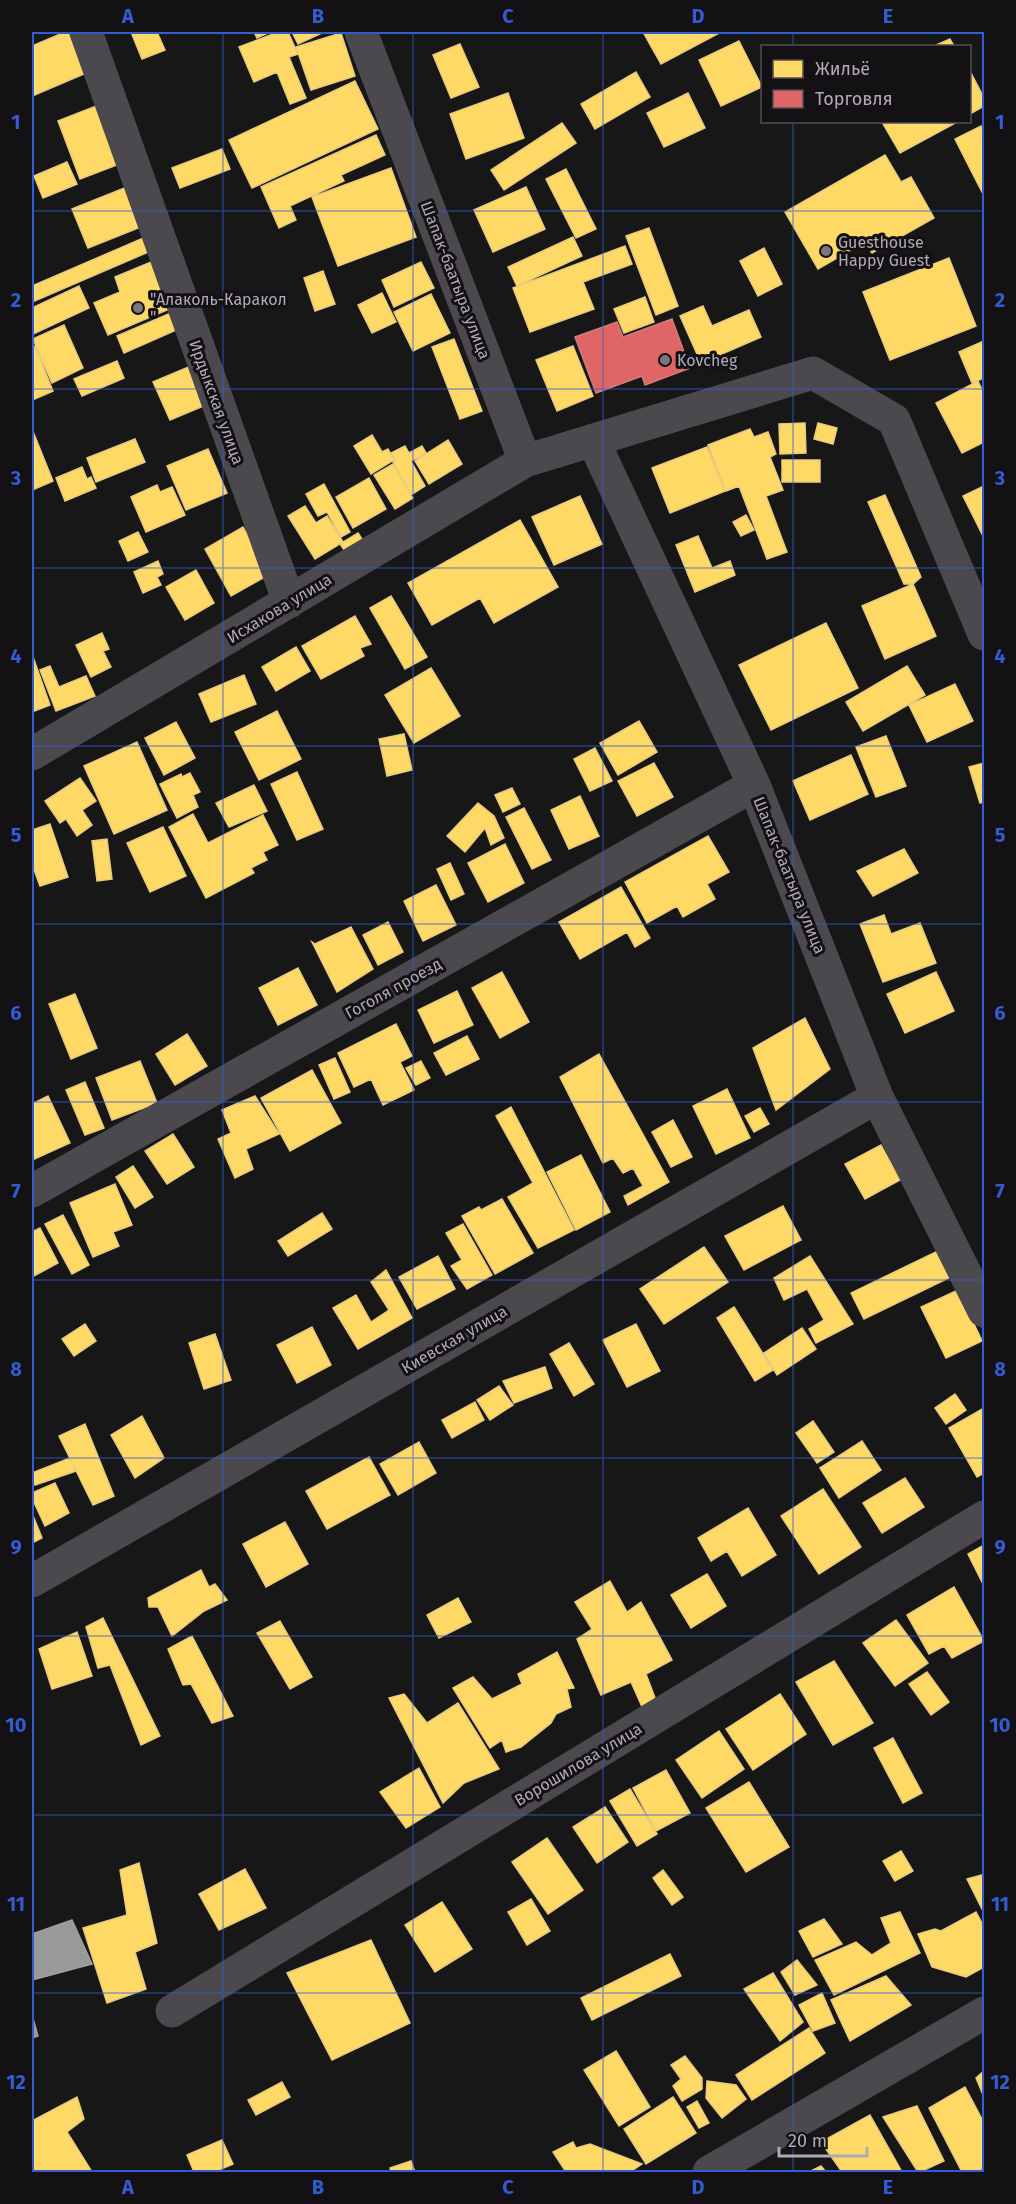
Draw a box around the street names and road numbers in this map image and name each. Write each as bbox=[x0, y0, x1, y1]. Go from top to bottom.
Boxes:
street label: Шапак-баатыра улица bbox=[417, 198, 494, 362]
street label: Ирдыкская улица bbox=[185, 337, 248, 467]
street label: Исхакова улица bbox=[223, 570, 335, 647]
street label: Шапак-баатыра улица bbox=[749, 794, 830, 957]
street label: Гоголя проезд bbox=[342, 954, 445, 1023]
street label: Киевская улица bbox=[398, 1302, 510, 1377]
street label: Ворошилова улица bbox=[511, 1719, 645, 1810]

